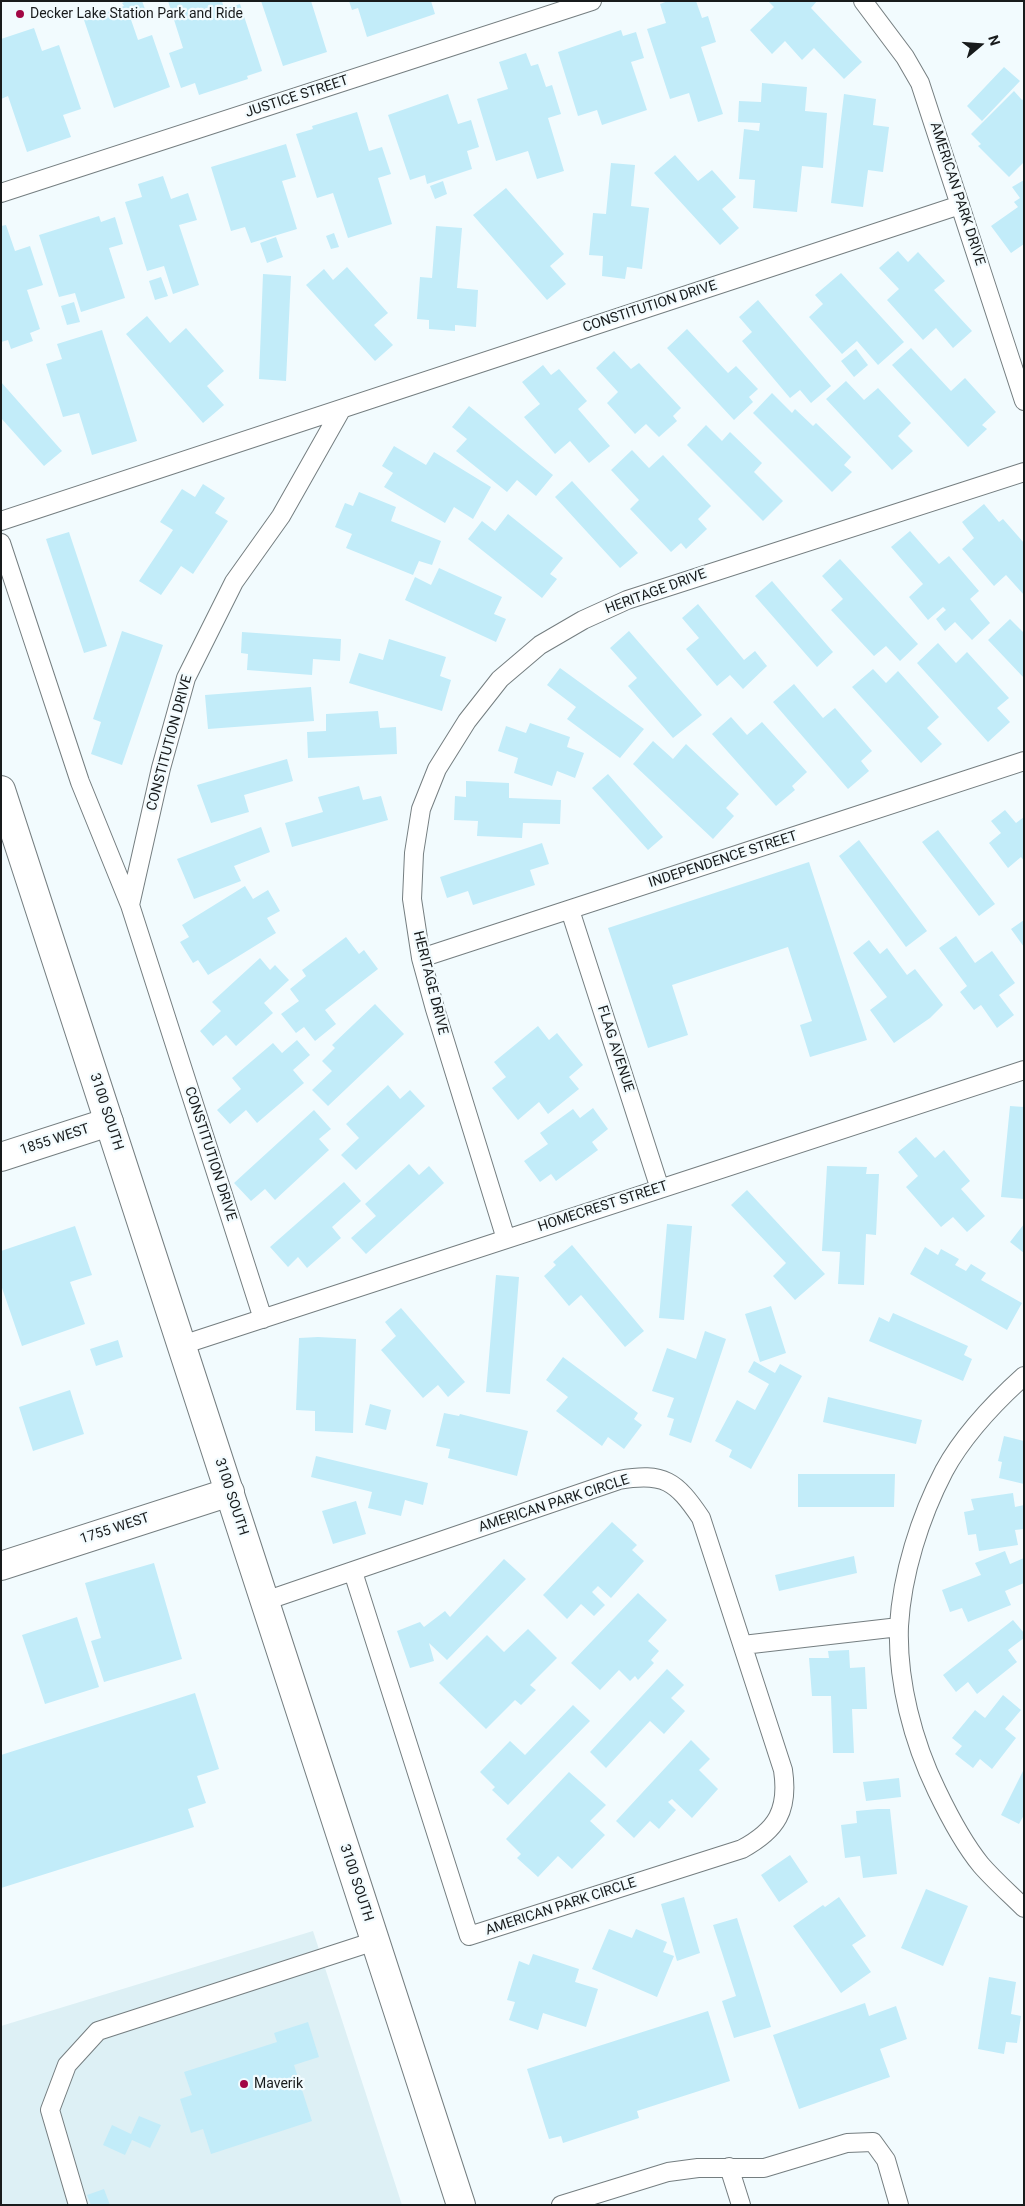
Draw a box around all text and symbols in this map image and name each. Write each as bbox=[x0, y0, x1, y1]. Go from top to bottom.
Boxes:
place label: Decker Lake Station Park and Ride bbox=[30, 6, 243, 22]
marker: Decker Lake Station Park and Ride bbox=[14, 8, 26, 20]
north arrow bbox=[955, 20, 1005, 70]
text: N bbox=[985, 33, 1003, 48]
street label: JUSTICE STREET bbox=[243, 72, 351, 122]
street label: AMERICAN PARK DRIVE bbox=[926, 120, 988, 268]
street label: CONSTITUTION DRIVE bbox=[581, 277, 719, 337]
street label: HERITAGE DRIVE bbox=[603, 566, 709, 618]
street label: CONSTITUTION DRIVE bbox=[144, 673, 196, 813]
street label: INDEPENDENCE STREET bbox=[647, 828, 799, 892]
street label: HERITAGE DRIVE bbox=[409, 929, 451, 1037]
street label: FLAG AVENUE bbox=[593, 1004, 637, 1094]
street label: 3100 SOUTH bbox=[86, 1071, 126, 1153]
street label: CONSTITUTION DRIVE bbox=[180, 1085, 240, 1223]
street label: 1855 WEST bbox=[18, 1121, 92, 1159]
street label: HOMECREST STREET bbox=[536, 1178, 670, 1236]
street label: 3100 SOUTH bbox=[211, 1456, 251, 1538]
street label: AMERICAN PARK CIRCLE bbox=[477, 1472, 631, 1536]
street label: 1755 WEST bbox=[78, 1510, 152, 1548]
street label: 3100 SOUTH bbox=[336, 1842, 376, 1924]
street label: AMERICAN PARK CIRCLE bbox=[484, 1875, 638, 1939]
place label: Maverik bbox=[254, 2076, 303, 2092]
marker: Maverik bbox=[238, 2078, 250, 2090]

